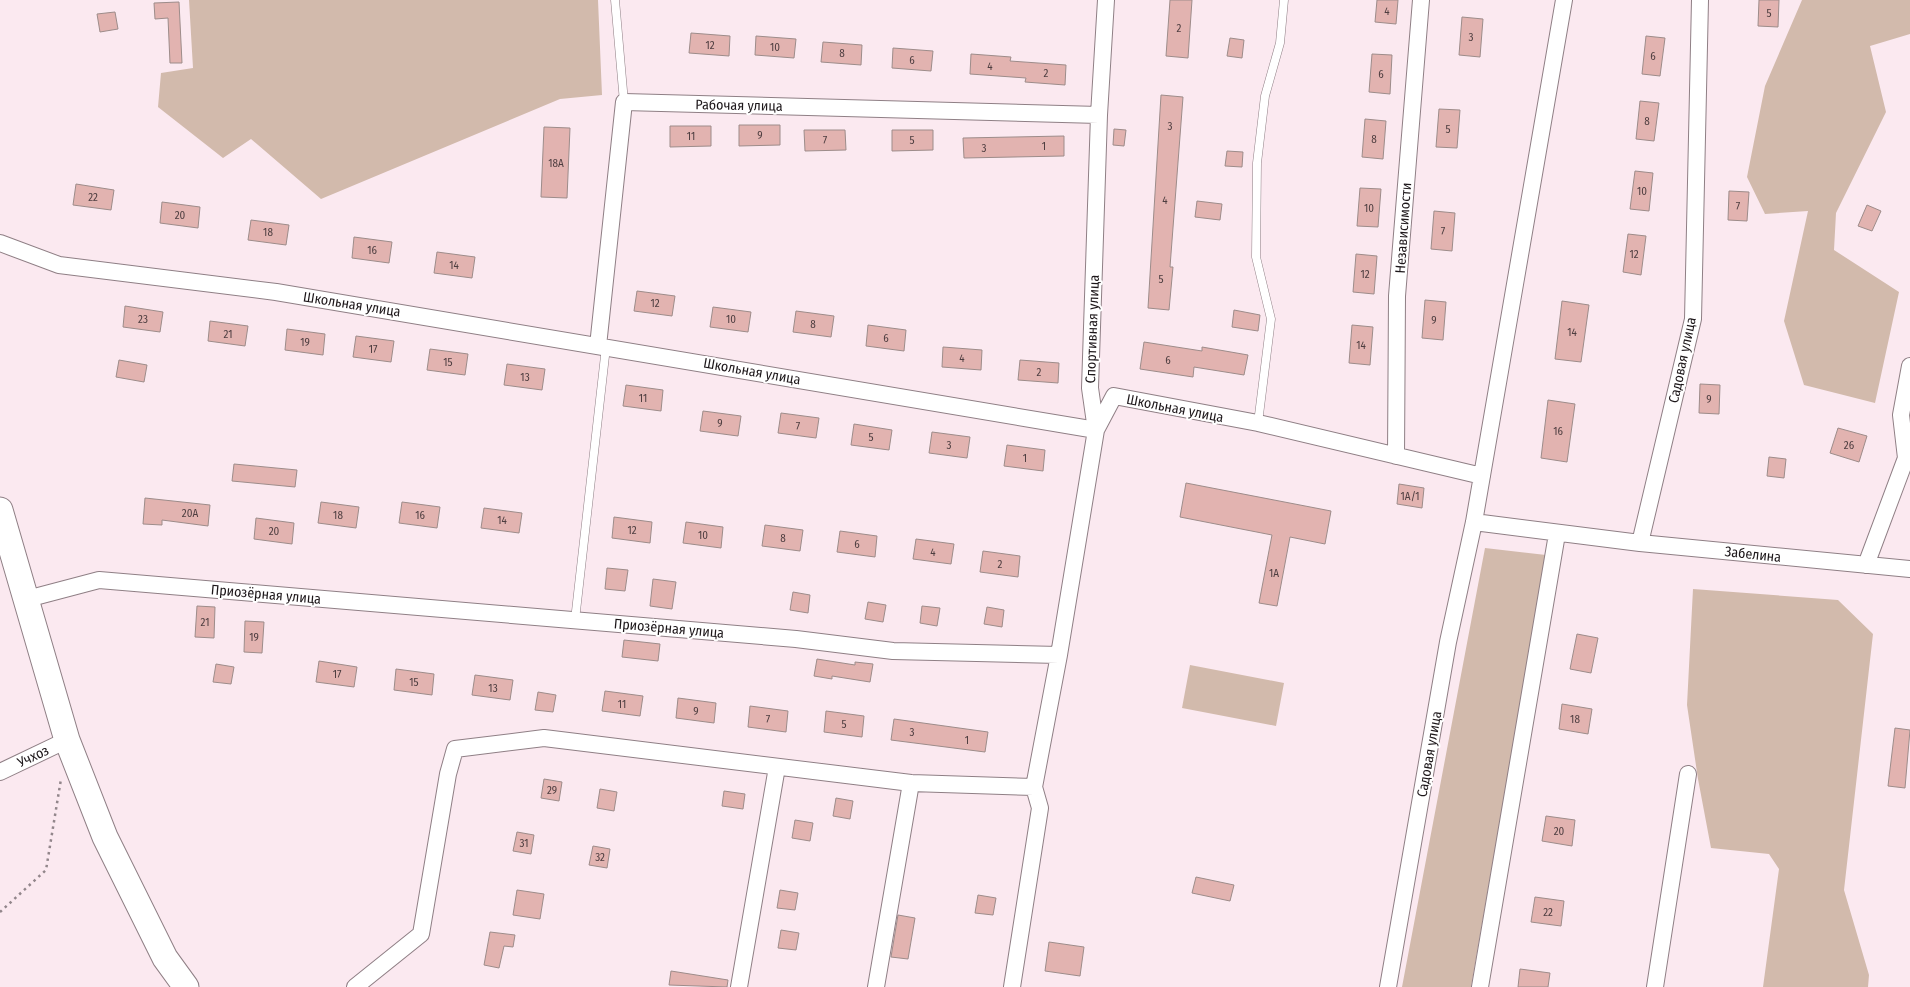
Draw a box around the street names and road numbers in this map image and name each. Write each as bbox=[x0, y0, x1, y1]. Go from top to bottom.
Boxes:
street label: Рабочая улица bbox=[695, 96, 783, 115]
street label: Независимости bbox=[1392, 182, 1415, 274]
street label: Спортивная улица bbox=[1082, 274, 1103, 384]
street label: Школьная улица bbox=[302, 288, 402, 321]
street label: Садовая улица bbox=[1665, 316, 1700, 405]
street label: Школьная улица bbox=[702, 355, 802, 388]
street label: Школьная улица bbox=[1125, 391, 1225, 426]
street label: Забелина bbox=[1724, 543, 1782, 566]
street label: Приозёрная улица bbox=[210, 581, 322, 608]
street label: Приозёрная улица bbox=[613, 615, 725, 642]
street label: Садовая улица bbox=[1414, 709, 1445, 799]
street label: Учхоз bbox=[14, 742, 52, 771]

